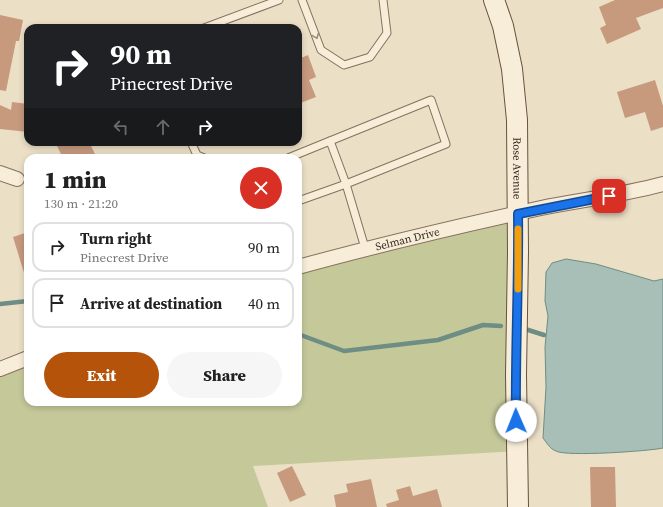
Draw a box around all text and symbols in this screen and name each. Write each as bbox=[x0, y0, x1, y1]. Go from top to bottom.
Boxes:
one-way arrow bbox=[312, 33, 320, 40]
text: 90 m bbox=[110, 35, 172, 73]
icon: right bbox=[44, 40, 96, 92]
text: Pinecrest Drive bbox=[110, 71, 233, 96]
icon: left bbox=[110, 116, 132, 138]
icon: ahead bbox=[152, 116, 174, 138]
icon: right bbox=[194, 116, 216, 138]
street label: Rose Avenue bbox=[509, 137, 525, 200]
text: 1 min bbox=[44, 163, 107, 196]
button: close bbox=[240, 167, 282, 209]
pin bbox=[592, 179, 626, 213]
icon: arrive bbox=[598, 185, 620, 207]
text: 130 m · 21:20 bbox=[44, 195, 118, 212]
street label: Selman Drive bbox=[374, 224, 442, 254]
text: Turn right bbox=[80, 228, 152, 249]
icon: right bbox=[46, 236, 68, 258]
text: 90 m bbox=[248, 237, 280, 258]
text: Pinecrest Drive bbox=[80, 249, 169, 266]
icon: arrive bbox=[46, 292, 68, 314]
text: Arrive at destination bbox=[80, 293, 222, 314]
text: 40 m bbox=[248, 293, 280, 314]
button: Exit bbox=[44, 352, 159, 398]
button: Share bbox=[167, 352, 282, 398]
position arrow bbox=[495, 400, 537, 442]

